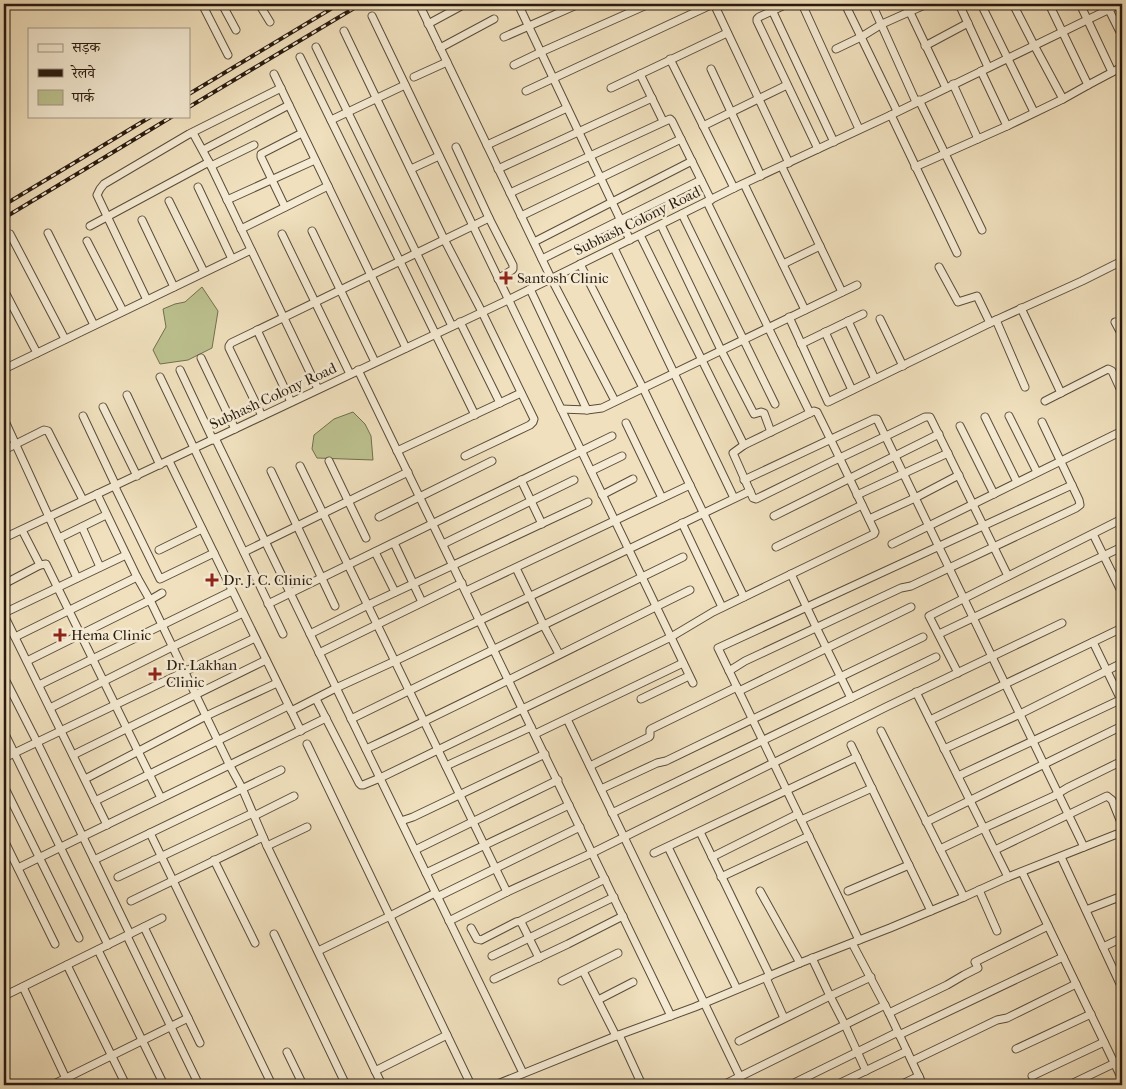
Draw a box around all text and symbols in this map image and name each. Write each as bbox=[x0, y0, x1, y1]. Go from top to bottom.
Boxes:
legend bbox=[28, 28, 190, 118]
text: सड़क bbox=[71, 38, 101, 56]
text: रेलवे bbox=[70, 64, 96, 82]
text: पार्क bbox=[71, 88, 95, 106]
street label: Subhash Colony Road bbox=[571, 182, 704, 259]
place label: Santosh Clinic bbox=[517, 269, 609, 287]
marker: Santosh Clinic bbox=[499, 271, 513, 285]
street label: Subhash Colony Road bbox=[207, 358, 340, 433]
place label: Dr. J. C. Clinic bbox=[223, 571, 313, 589]
marker: Dr. J. C. Clinic bbox=[205, 573, 219, 587]
place label: Hema Clinic bbox=[71, 626, 151, 644]
marker: Hema Clinic bbox=[53, 628, 67, 642]
place label: Dr. Lakhan Clinic bbox=[166, 656, 238, 691]
marker: Dr. Lakhan Clinic bbox=[148, 667, 162, 681]

